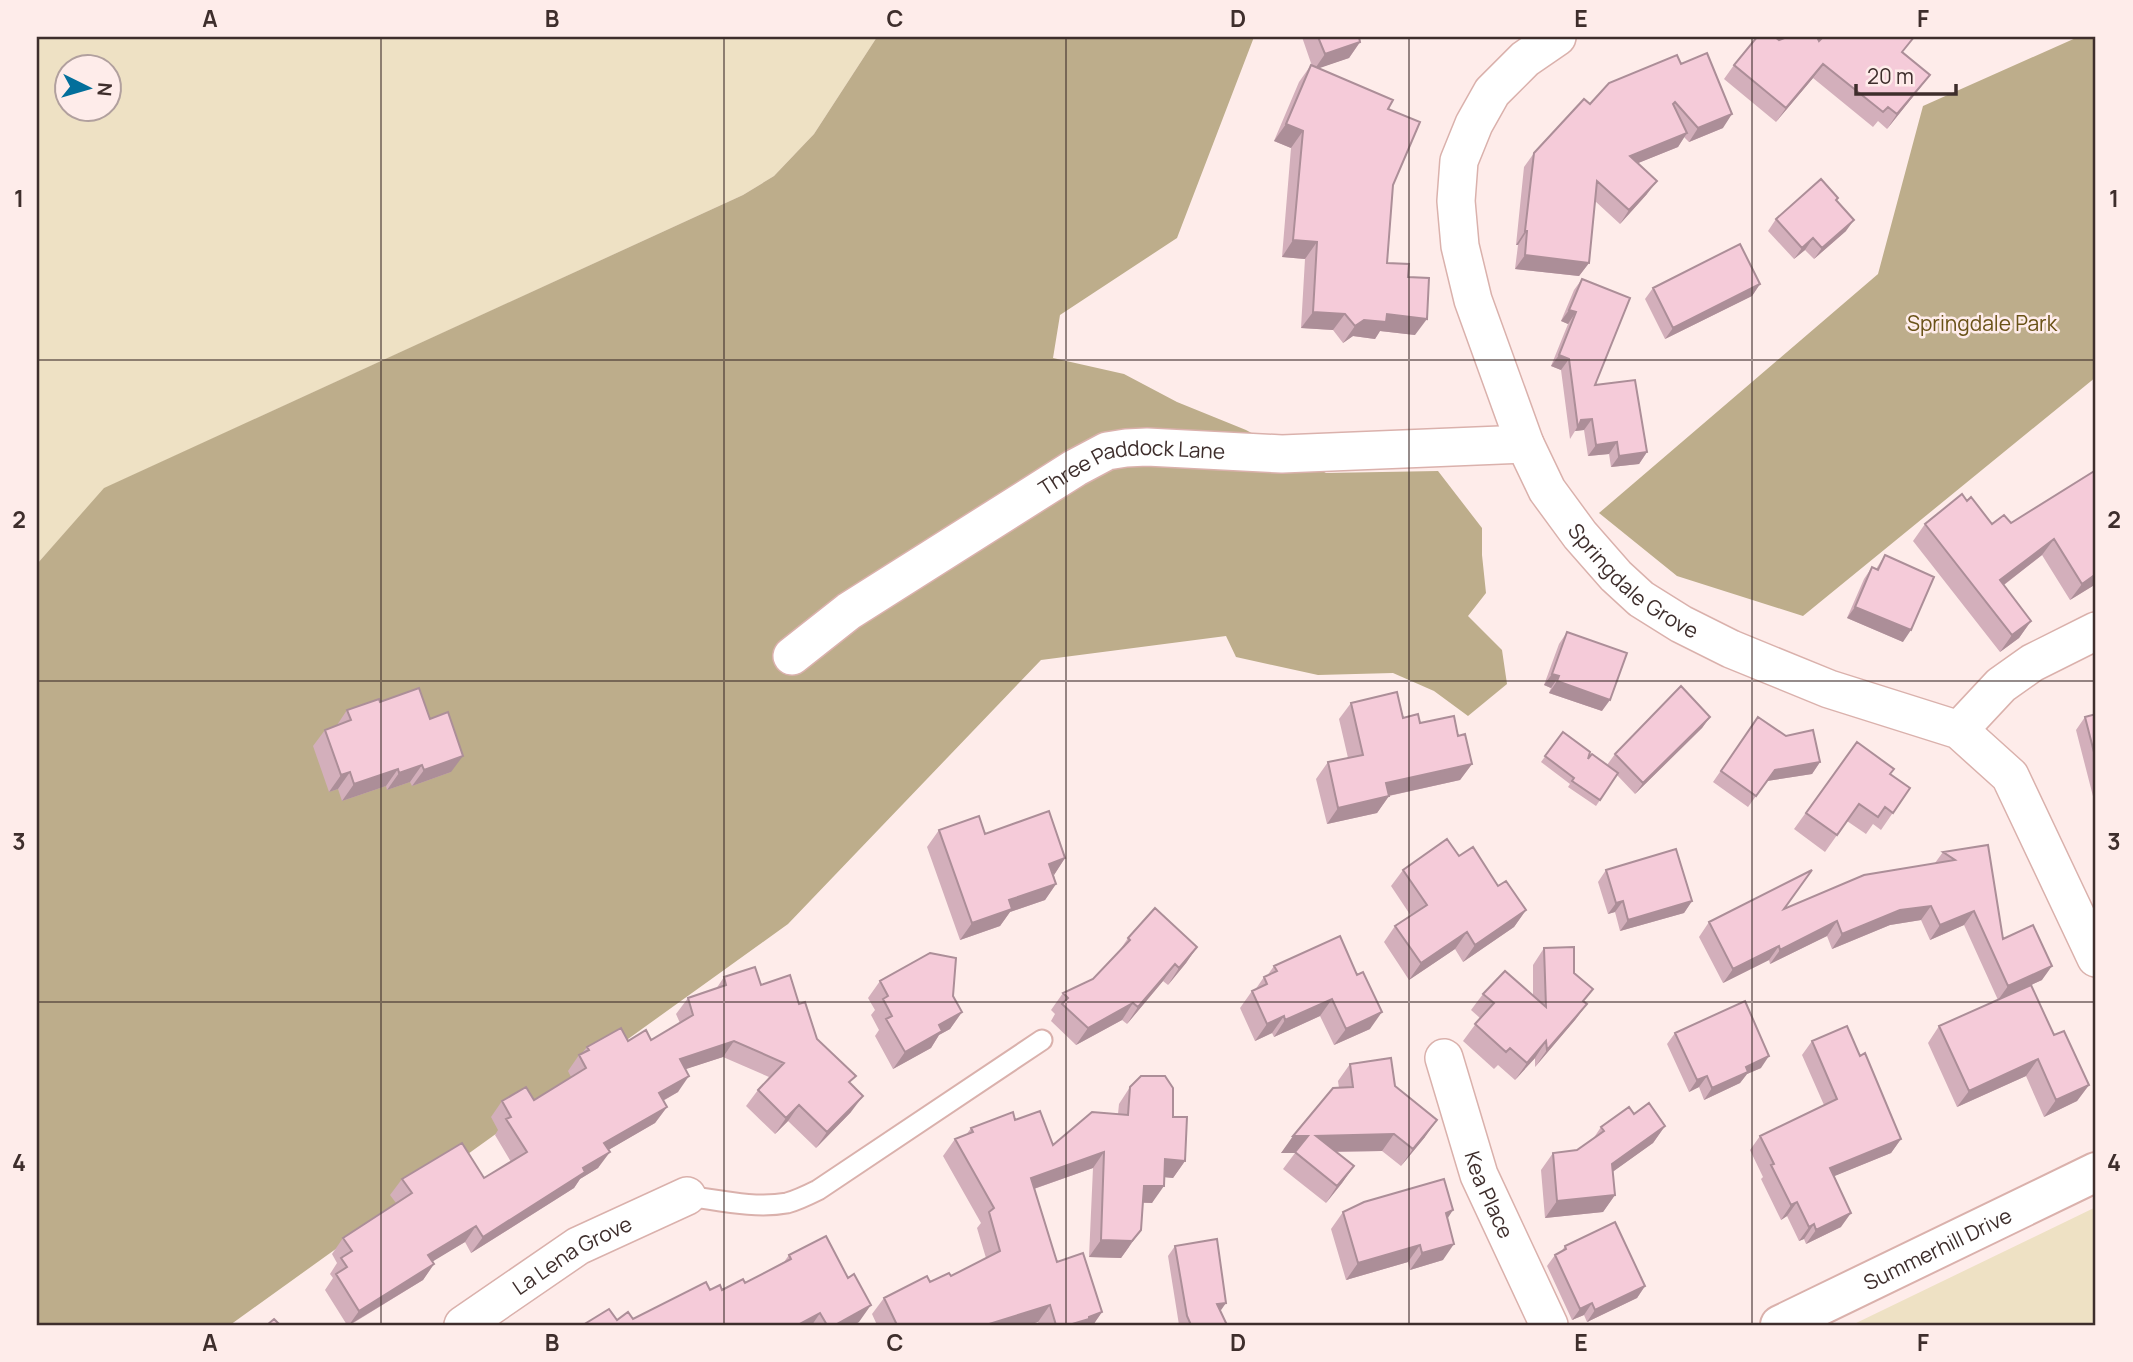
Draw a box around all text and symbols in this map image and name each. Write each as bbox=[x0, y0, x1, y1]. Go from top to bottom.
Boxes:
text: A bbox=[202, 2, 218, 34]
text: B bbox=[545, 2, 559, 34]
text: C bbox=[887, 2, 904, 34]
text: D bbox=[1230, 2, 1246, 34]
text: E bbox=[1574, 2, 1588, 34]
text: F bbox=[1917, 2, 1929, 34]
north arrow bbox=[52, 52, 122, 122]
scale bar bbox=[1856, 52, 1956, 96]
text: 20 m bbox=[1867, 62, 1914, 90]
text: N bbox=[91, 82, 118, 97]
text: 1 bbox=[14, 182, 24, 214]
text: 1 bbox=[2109, 182, 2119, 214]
park label: Springdale Park bbox=[1907, 309, 2058, 337]
street label: Three Paddock Lane bbox=[1033, 433, 1226, 502]
text: 2 bbox=[12, 503, 26, 535]
text: 2 bbox=[2107, 503, 2121, 535]
street label: Springdale Grove bbox=[1562, 518, 1703, 645]
text: 3 bbox=[12, 825, 26, 857]
text: 3 bbox=[2107, 825, 2121, 857]
text: 4 bbox=[12, 1146, 26, 1178]
text: 4 bbox=[2107, 1146, 2121, 1178]
street label: Kea Place bbox=[1459, 1148, 1520, 1243]
street label: Summerhill Drive bbox=[1859, 1201, 2016, 1297]
street label: La Lena Grove bbox=[507, 1209, 636, 1301]
text: A bbox=[202, 1326, 218, 1358]
text: B bbox=[545, 1326, 559, 1358]
text: C bbox=[887, 1326, 904, 1358]
text: D bbox=[1230, 1326, 1246, 1358]
text: E bbox=[1574, 1326, 1588, 1358]
text: F bbox=[1917, 1326, 1929, 1358]

